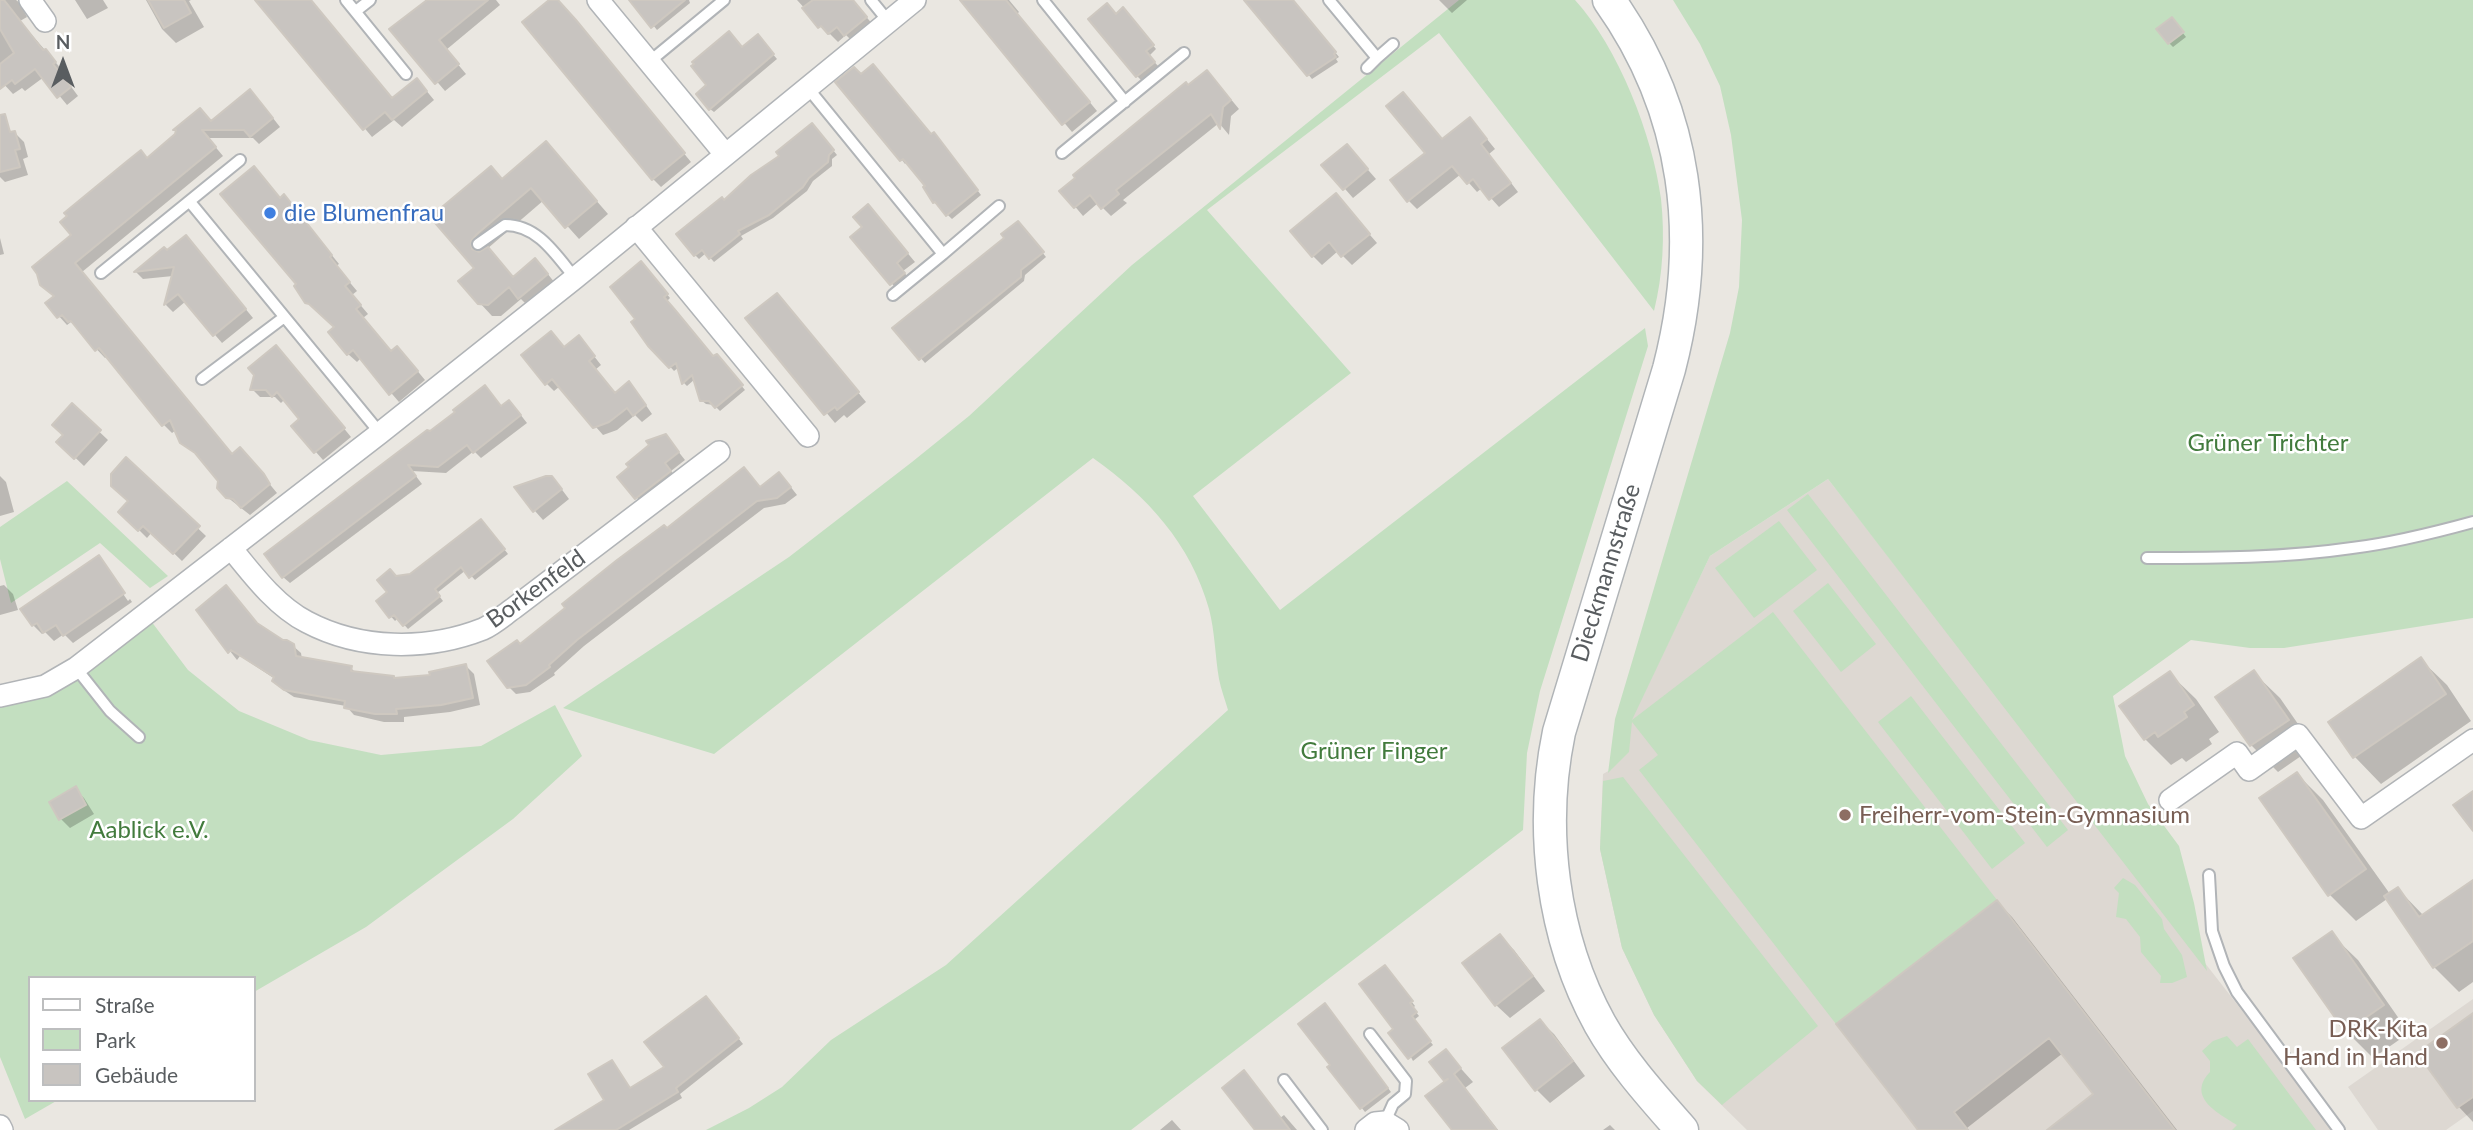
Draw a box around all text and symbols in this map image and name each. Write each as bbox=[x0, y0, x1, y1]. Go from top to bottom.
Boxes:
north arrow bbox=[28, 28, 98, 98]
text: N bbox=[56, 30, 70, 53]
place label: die Blumenfrau bbox=[284, 199, 444, 227]
marker: die Blumenfrau bbox=[262, 205, 278, 221]
park label: Grüner Trichter bbox=[2187, 429, 2349, 457]
street label: Dieckmannstraße bbox=[1565, 481, 1647, 665]
street label: Borkenfeld bbox=[481, 544, 591, 634]
park label: Grüner Finger bbox=[1301, 737, 1447, 765]
place label: Freiherr-vom-Stein-Gymnasium bbox=[1859, 801, 2190, 829]
marker: Freiherr-vom-Stein-Gymnasium bbox=[1837, 807, 1853, 823]
park label: Aablick e.V. bbox=[89, 816, 209, 844]
legend bbox=[28, 976, 256, 1102]
text: Straße bbox=[95, 992, 155, 1017]
place label: DRK-Kita Hand in Hand bbox=[2283, 1015, 2428, 1071]
text: Park bbox=[95, 1027, 136, 1052]
marker: DRK-Kita Hand in Hand bbox=[2434, 1035, 2450, 1051]
text: Gebäude bbox=[95, 1062, 178, 1087]

